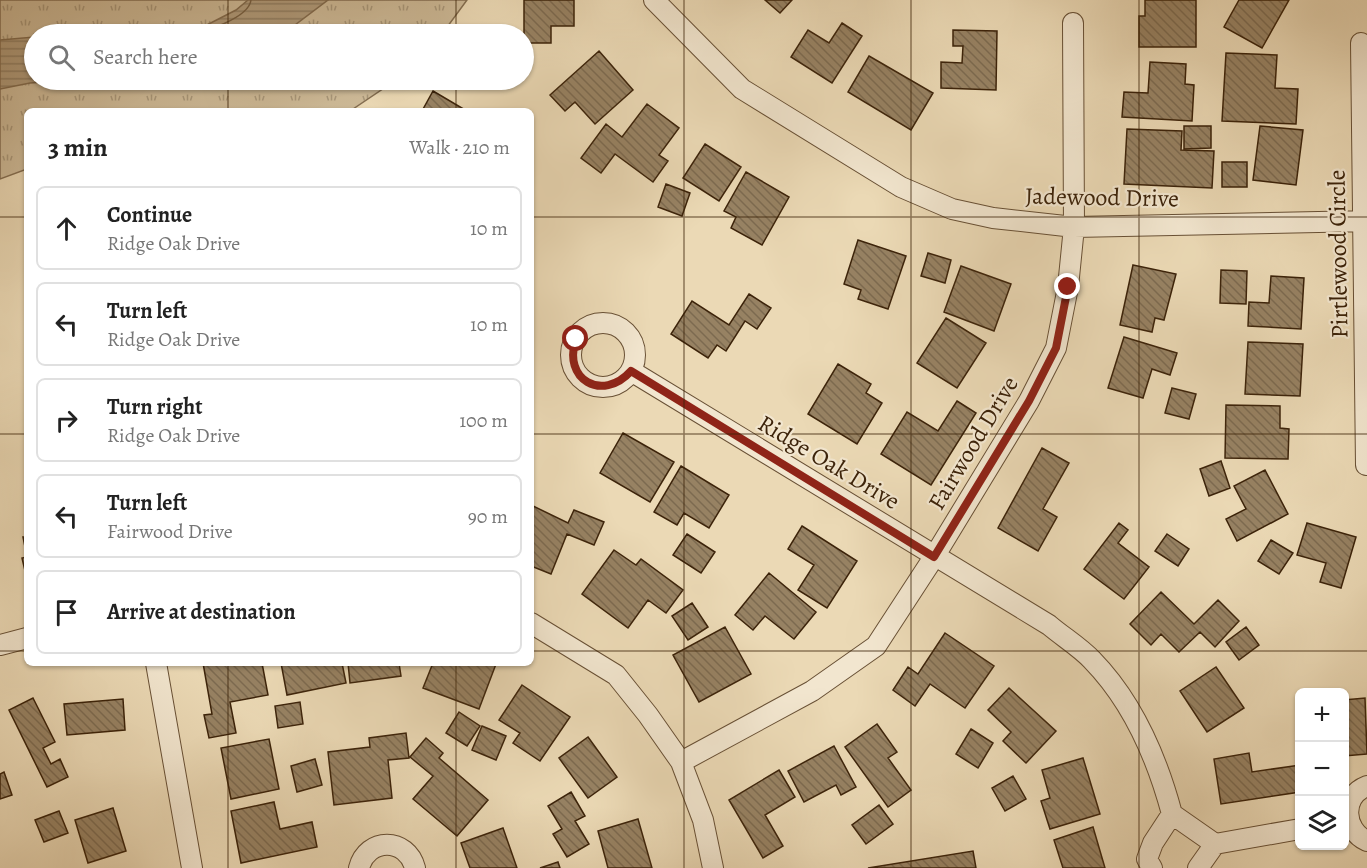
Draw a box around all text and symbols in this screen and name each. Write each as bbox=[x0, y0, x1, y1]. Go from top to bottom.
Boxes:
search box bbox=[24, 24, 534, 90]
icon: search bbox=[45, 41, 78, 74]
text: Search here bbox=[93, 42, 198, 72]
text: 3 min bbox=[48, 130, 108, 165]
text: Walk · 210 m bbox=[409, 134, 510, 161]
street label: Pirtlewood Circle bbox=[1321, 169, 1355, 339]
street label: Jadewood Drive bbox=[1025, 180, 1179, 214]
text: Continue bbox=[107, 200, 192, 230]
icon: ahead bbox=[50, 212, 83, 245]
text: 10 m bbox=[470, 215, 508, 242]
text: Ridge Oak Drive bbox=[107, 230, 240, 257]
route end bbox=[1054, 273, 1080, 299]
text: Turn left bbox=[107, 296, 187, 326]
icon: left bbox=[50, 308, 83, 341]
text: 10 m bbox=[470, 311, 508, 338]
route start bbox=[562, 325, 588, 351]
text: Ridge Oak Drive bbox=[107, 326, 240, 353]
street label: Fairwood Drive bbox=[920, 370, 1026, 516]
text: Turn right bbox=[107, 392, 203, 422]
icon: right bbox=[50, 404, 83, 437]
text: 100 m bbox=[459, 407, 508, 434]
street label: Ridge Oak Drive bbox=[752, 407, 906, 517]
text: Ridge Oak Drive bbox=[107, 422, 240, 449]
text: Turn left bbox=[107, 488, 187, 518]
icon: left bbox=[50, 500, 83, 533]
text: 90 m bbox=[468, 503, 508, 530]
text: Fairwood Drive bbox=[107, 518, 233, 545]
icon: arrive bbox=[50, 596, 83, 629]
text: Arrive at destination bbox=[107, 597, 296, 627]
map controls bbox=[1295, 688, 1349, 850]
button: + bbox=[1295, 688, 1349, 742]
button: − bbox=[1295, 742, 1349, 796]
button: layers bbox=[1295, 796, 1349, 850]

